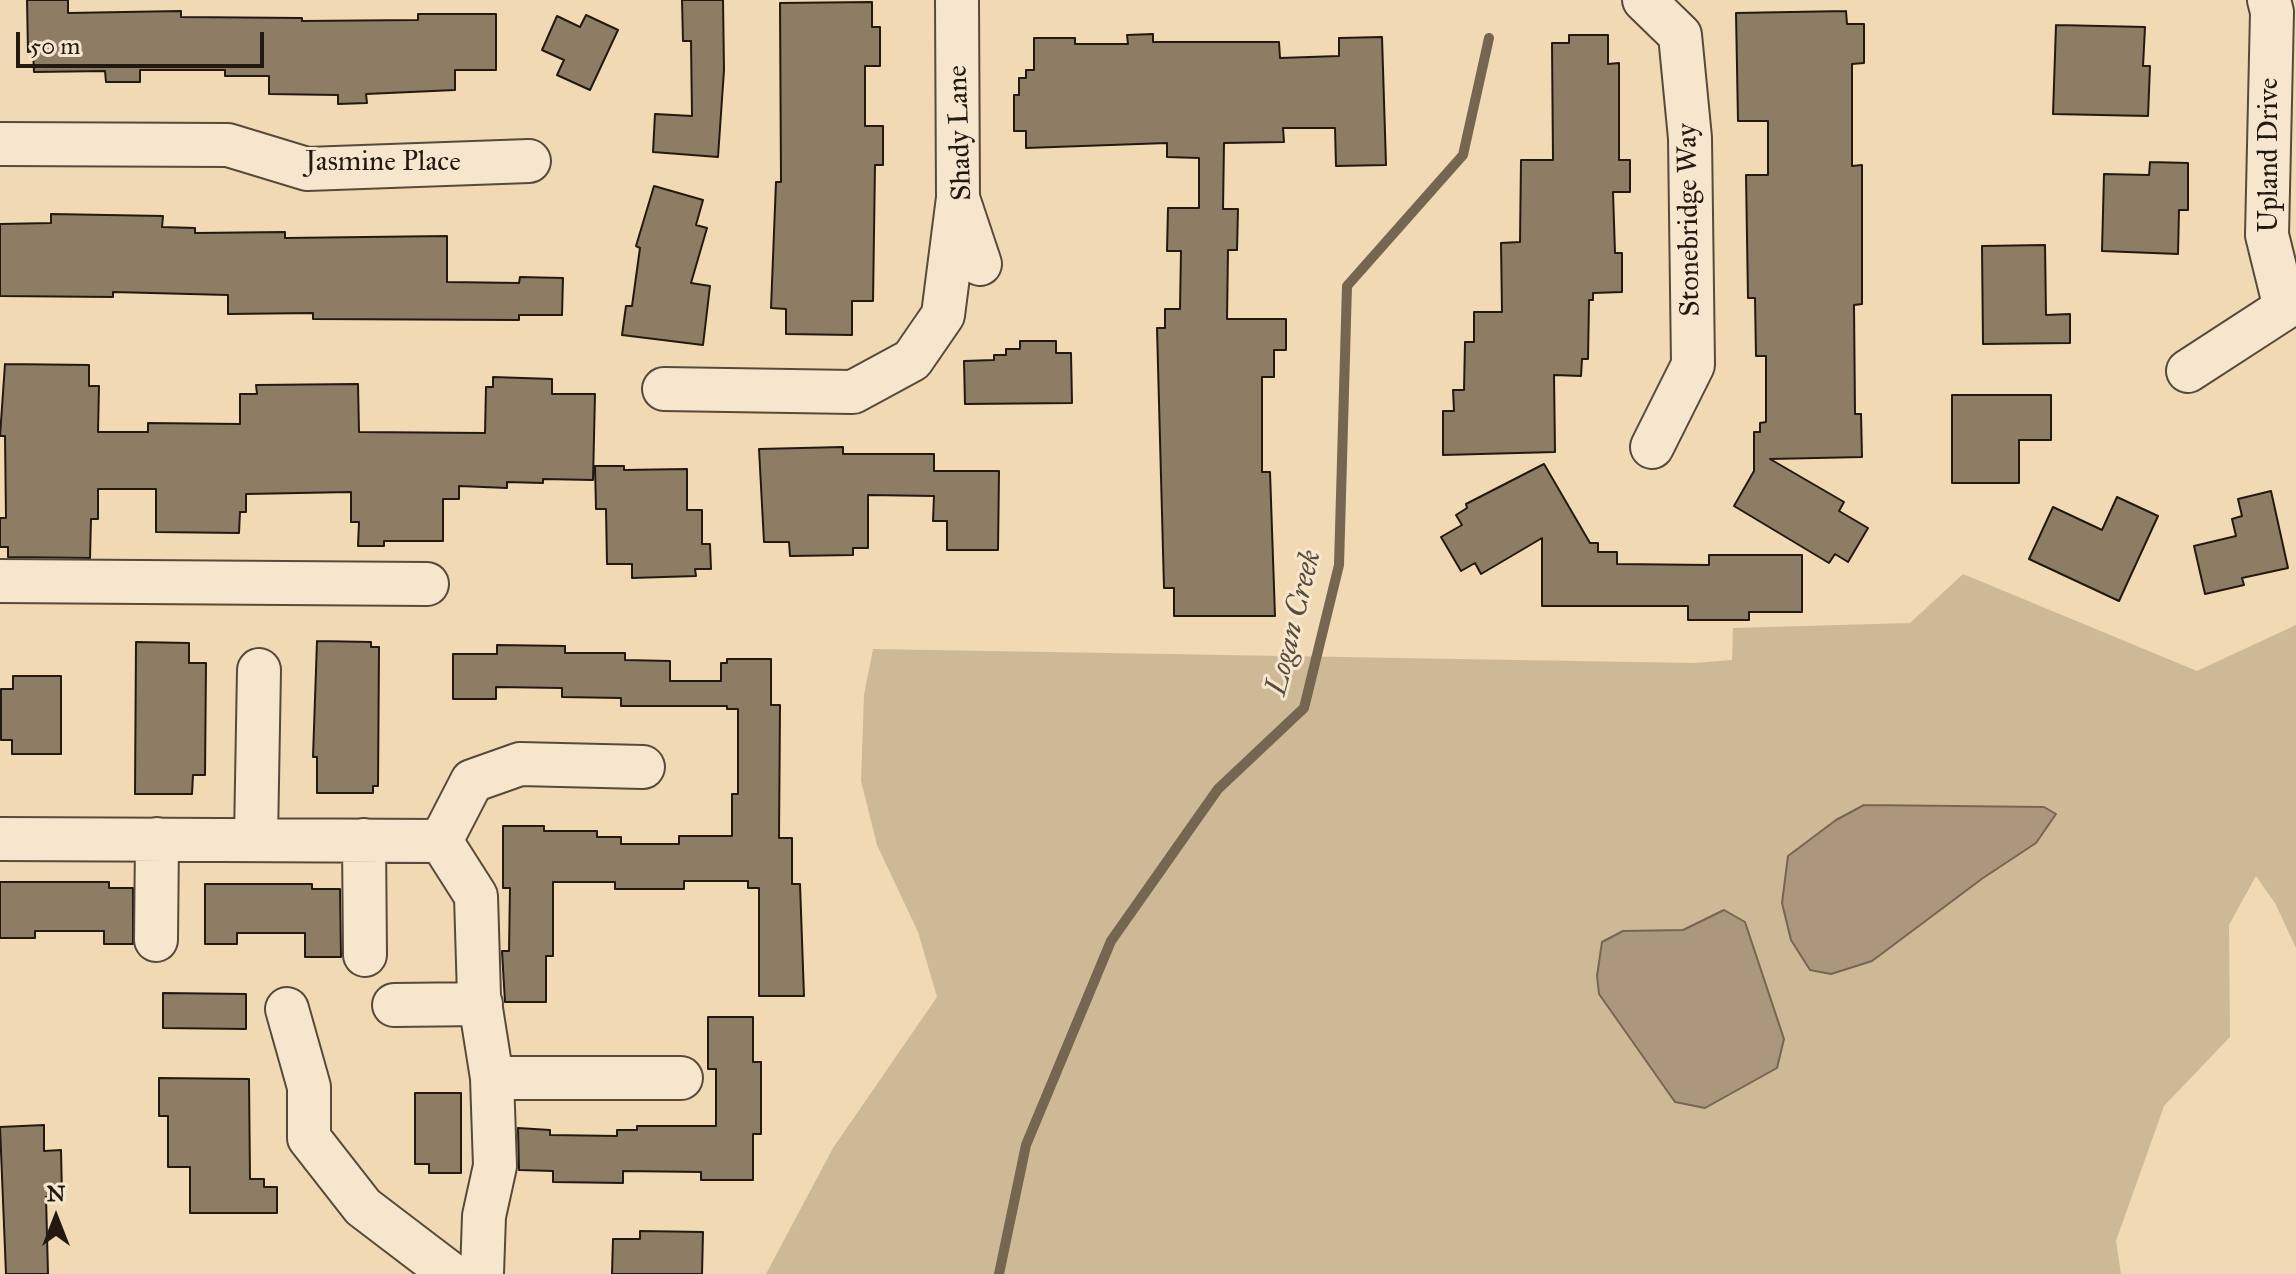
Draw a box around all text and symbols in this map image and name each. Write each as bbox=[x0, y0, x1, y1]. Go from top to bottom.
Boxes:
scale bar bbox=[20, 16, 268, 66]
text: 50 m bbox=[30, 31, 80, 61]
street label: Shady Lane bbox=[942, 65, 980, 201]
street label: Upland Drive bbox=[2253, 78, 2287, 232]
street label: Stonebridge Way bbox=[1672, 123, 1708, 317]
street label: Jasmine Place bbox=[305, 146, 461, 180]
water label: Logan Creek bbox=[1260, 547, 1330, 699]
north arrow bbox=[16, 1178, 96, 1258]
text: N bbox=[47, 1180, 65, 1207]

